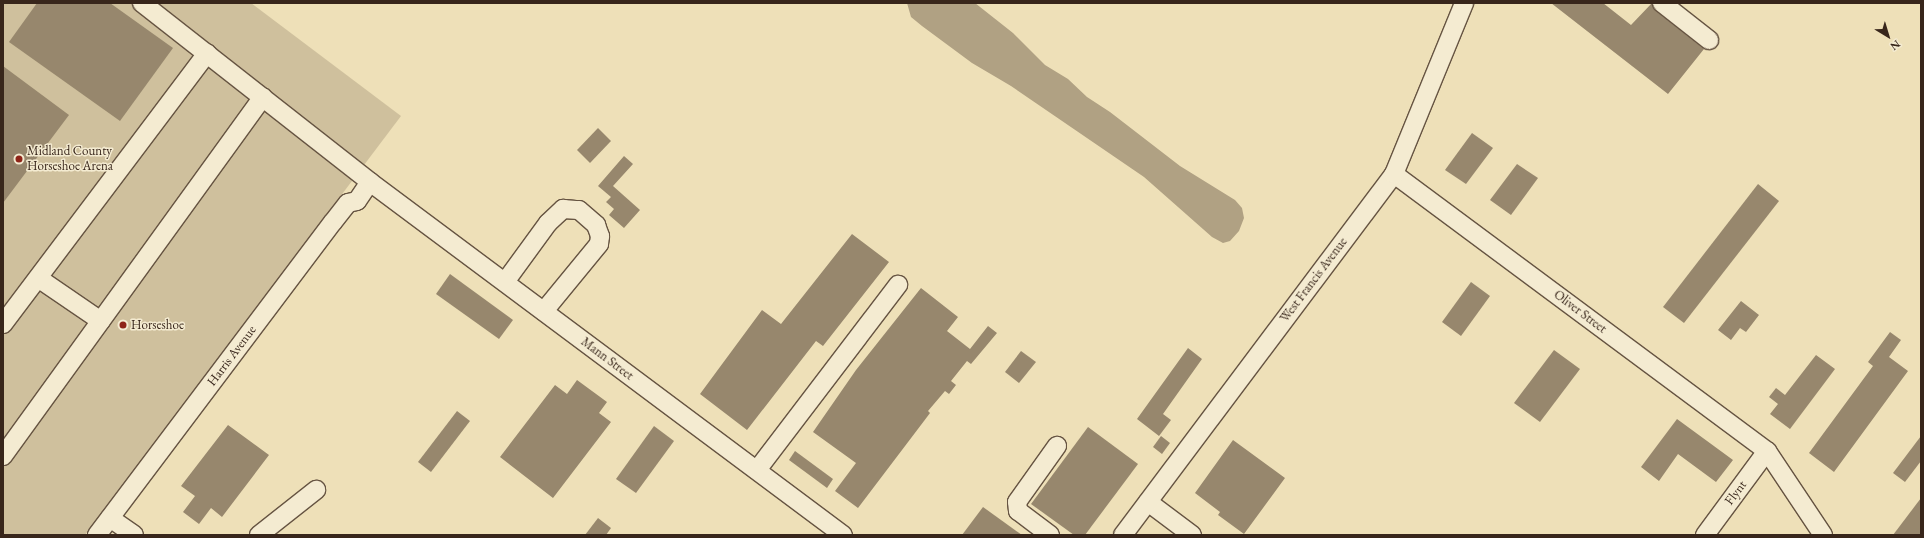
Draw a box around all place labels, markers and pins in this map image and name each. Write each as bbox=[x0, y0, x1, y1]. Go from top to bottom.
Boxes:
place label: Midland County Horseshoe Arena bbox=[27, 144, 113, 175]
marker: Midland County Horseshoe Arena bbox=[14, 154, 24, 164]
place label: Horseshoe bbox=[131, 317, 184, 333]
marker: Horseshoe bbox=[118, 320, 128, 330]

